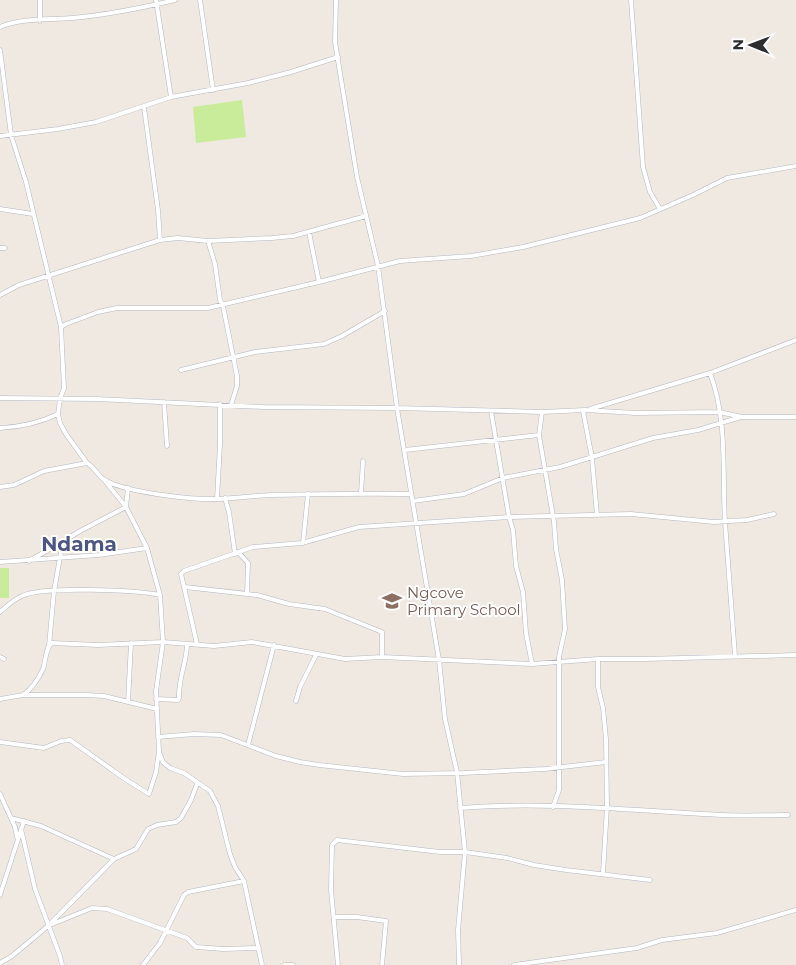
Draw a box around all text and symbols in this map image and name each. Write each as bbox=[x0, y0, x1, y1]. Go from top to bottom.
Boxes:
north arrow bbox=[726, 20, 776, 70]
text: N bbox=[729, 39, 747, 51]
district label: Ndama bbox=[41, 532, 117, 556]
place label: Ngcove Primary School bbox=[407, 583, 521, 619]
school or university icon: Ngcove Primary School bbox=[381, 590, 403, 612]

